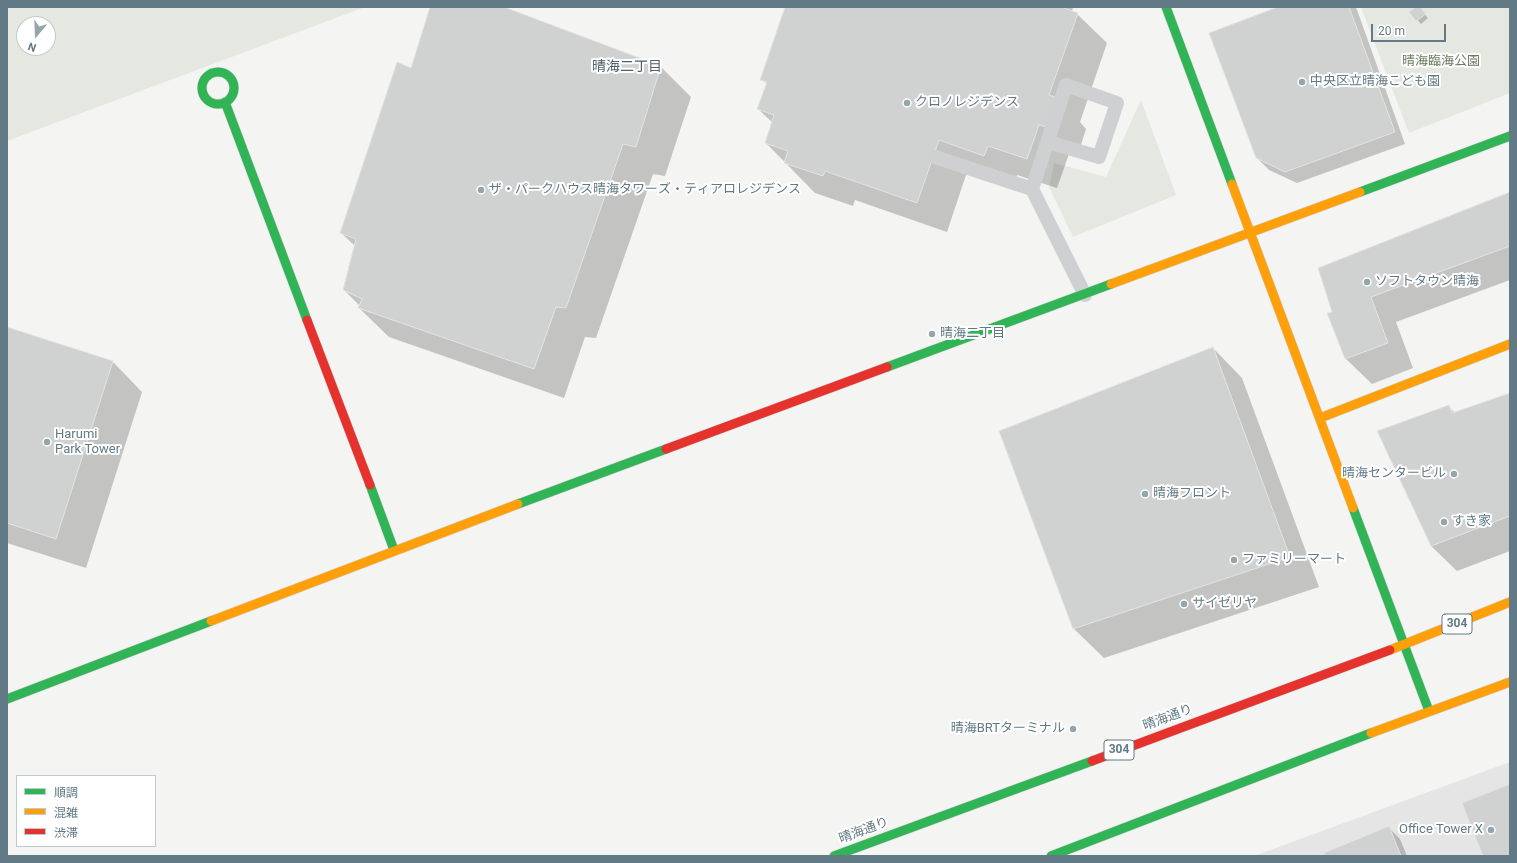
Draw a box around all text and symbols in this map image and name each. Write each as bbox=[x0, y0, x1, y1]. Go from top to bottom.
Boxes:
north arrow bbox=[16, 16, 56, 56]
scale bar bbox=[1373, 16, 1448, 42]
text: 20 m bbox=[1378, 24, 1405, 38]
text: N bbox=[26, 39, 38, 54]
park label: 晴海臨海公園 bbox=[1402, 54, 1480, 70]
district label: 晴海二丁目 bbox=[592, 59, 662, 75]
place label: 中央区立晴海こども園 bbox=[1310, 74, 1440, 90]
marker: 中央区立晴海こども園 bbox=[1297, 77, 1307, 87]
place label: クロノレジデンス bbox=[915, 95, 1019, 111]
marker: クロノレジデンス bbox=[902, 98, 912, 108]
place label: ザ・パークハウス晴海タワーズ・ティアロレジデンス bbox=[489, 182, 801, 198]
marker: ザ・パークハウス晴海タワーズ・ティアロレジデンス bbox=[476, 185, 486, 195]
place label: ソフトタウン晴海 bbox=[1375, 274, 1479, 290]
marker: ソフトタウン晴海 bbox=[1362, 277, 1372, 287]
place label: 晴海二丁目 bbox=[940, 326, 1005, 342]
marker: 晴海二丁目 bbox=[927, 329, 937, 339]
place label: Harumi Park Tower bbox=[55, 427, 120, 458]
marker: Harumi Park Tower bbox=[42, 437, 52, 447]
place label: 晴海センタービル bbox=[1342, 466, 1446, 482]
marker: 晴海センタービル bbox=[1449, 469, 1459, 479]
place label: 晴海フロント bbox=[1153, 486, 1231, 502]
marker: 晴海フロント bbox=[1140, 489, 1150, 499]
place label: すき家 bbox=[1452, 514, 1491, 530]
marker: すき家 bbox=[1439, 517, 1449, 527]
place label: ファミリーマート bbox=[1242, 552, 1346, 568]
marker: ファミリーマート bbox=[1229, 555, 1239, 565]
place label: サイゼリヤ bbox=[1192, 596, 1257, 612]
marker: サイゼリヤ bbox=[1179, 599, 1189, 609]
road number: 304 bbox=[1442, 614, 1472, 634]
street label: 晴海通り bbox=[1141, 702, 1195, 734]
place label: 晴海BRTターミナル bbox=[951, 721, 1065, 737]
marker: 晴海BRTターミナル bbox=[1068, 724, 1078, 734]
road number: 304 bbox=[1104, 740, 1134, 760]
legend bbox=[16, 775, 156, 847]
text: 順調 bbox=[54, 786, 78, 800]
text: 混雑 bbox=[54, 806, 78, 820]
street label: 晴海通り bbox=[837, 815, 891, 847]
place label: Office Tower X bbox=[1399, 822, 1483, 838]
marker: Office Tower X bbox=[1486, 825, 1496, 835]
text: 渋滞 bbox=[54, 826, 78, 840]

